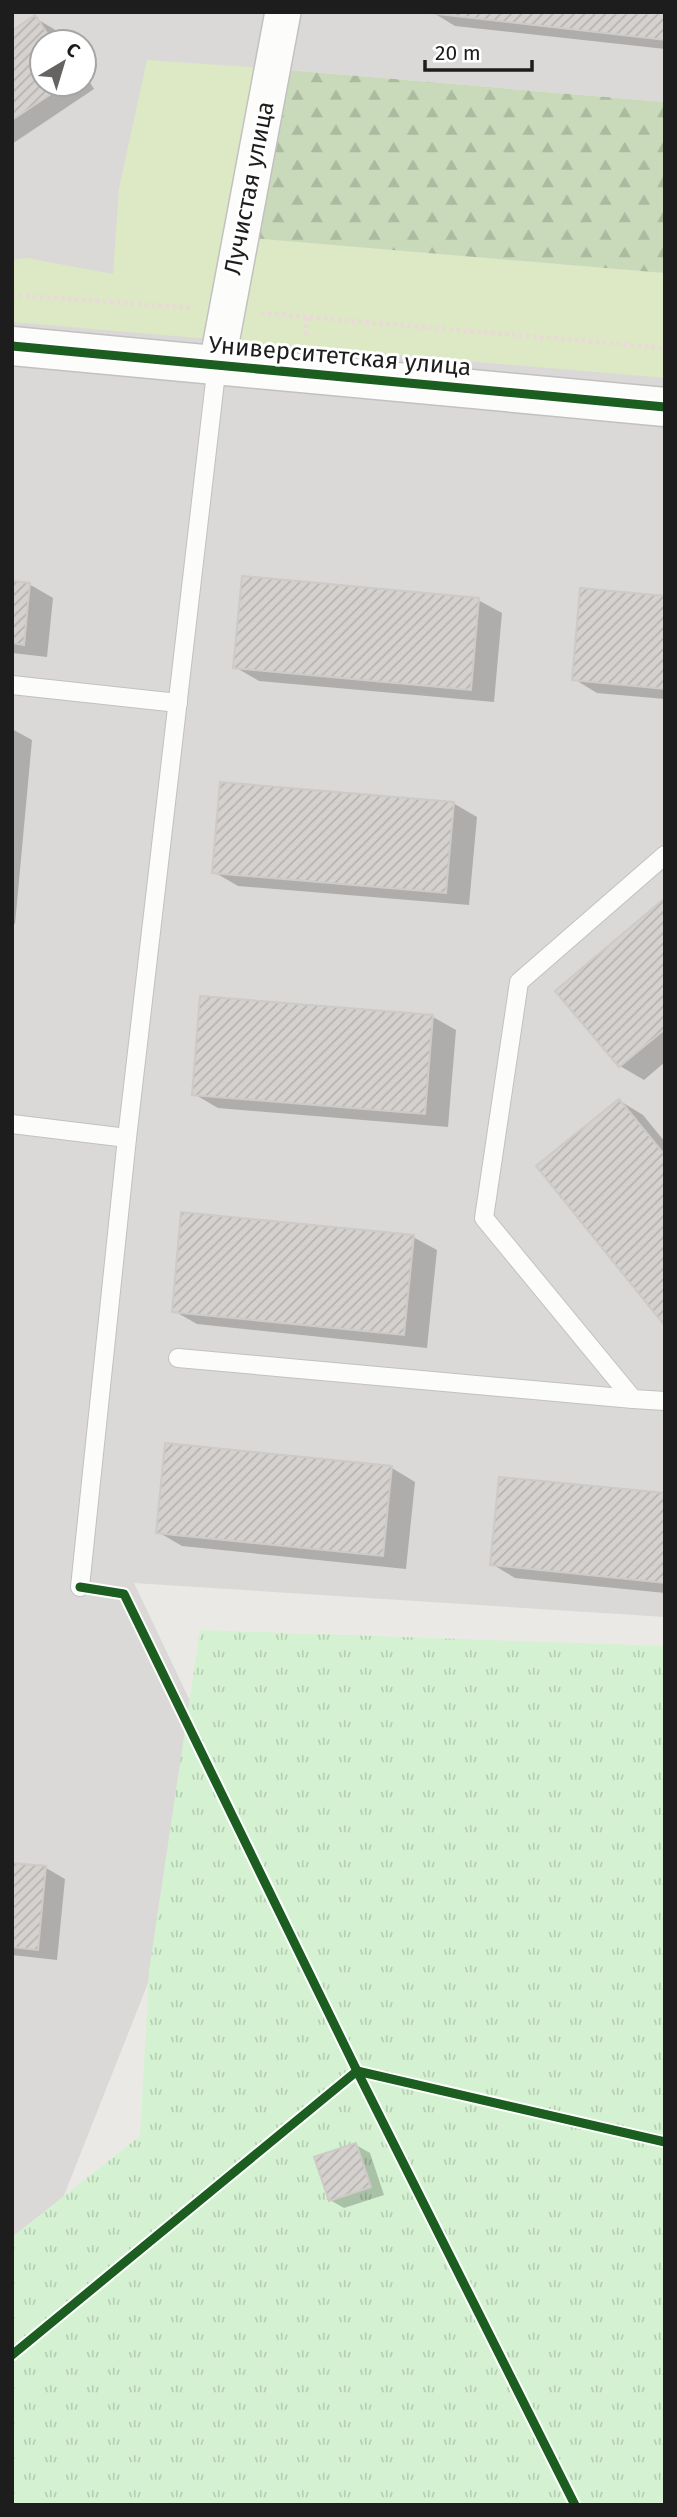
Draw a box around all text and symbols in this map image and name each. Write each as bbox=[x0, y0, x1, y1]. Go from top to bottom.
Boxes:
north arrow bbox=[28, 28, 98, 98]
scale bar bbox=[425, 28, 532, 72]
text: С bbox=[62, 38, 85, 62]
text: 20 m bbox=[435, 40, 481, 66]
street label: Лучистая улица bbox=[218, 99, 280, 277]
street label: Университетская улица bbox=[208, 331, 472, 381]

